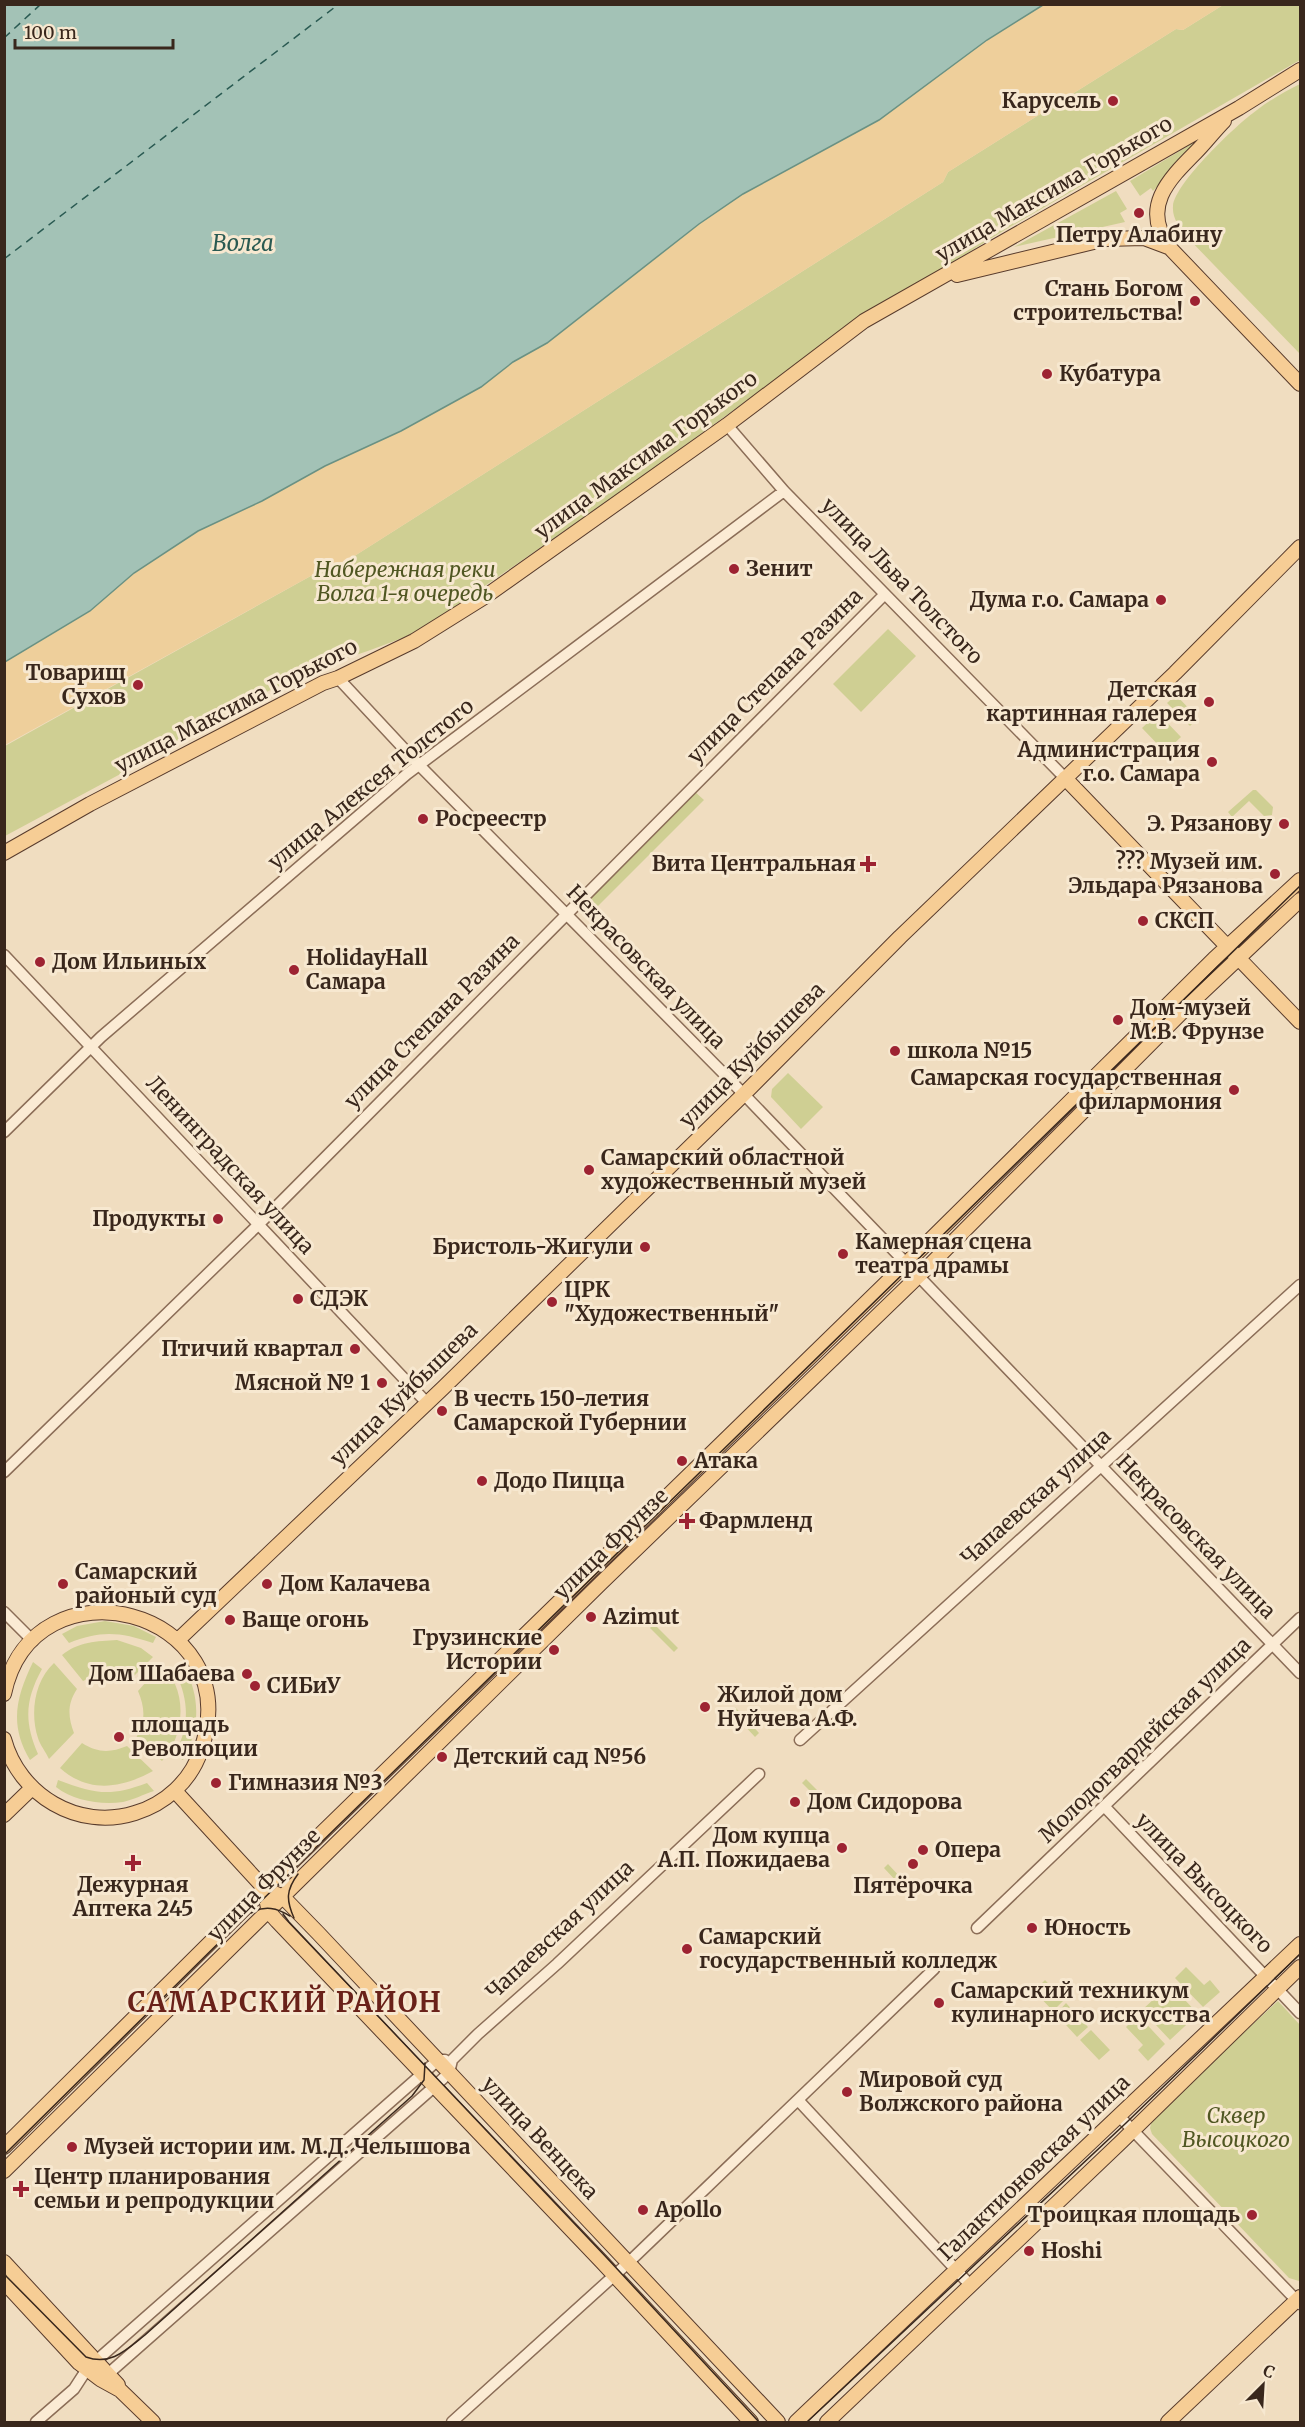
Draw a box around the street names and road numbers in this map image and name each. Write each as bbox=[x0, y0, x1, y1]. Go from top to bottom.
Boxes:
street label: улица Максима Горького bbox=[931, 110, 1177, 267]
street label: улица Максима Горького bbox=[529, 365, 762, 545]
street label: улица Льва Толстого bbox=[816, 492, 989, 670]
street label: улица Степана Разина bbox=[681, 582, 868, 769]
street label: улица Максима Горького bbox=[110, 632, 362, 779]
street label: улица Алексея Толстого bbox=[262, 692, 479, 875]
street label: Некрасовская улица bbox=[561, 879, 732, 1054]
street label: улица Степана Разина bbox=[338, 927, 525, 1114]
street label: улица Куйбышева bbox=[673, 976, 830, 1133]
street label: Ленинградская улица bbox=[141, 1070, 320, 1260]
street label: улица Куйбышева bbox=[324, 1316, 483, 1471]
street label: Чапаевская улица bbox=[955, 1422, 1116, 1571]
street label: Некрасовская улица bbox=[1111, 1449, 1282, 1624]
street label: улица Фрунзе bbox=[548, 1482, 674, 1605]
street label: Молодогвардейская улица bbox=[1033, 1631, 1256, 1848]
street label: улица Высоцкого bbox=[1130, 1807, 1278, 1959]
street label: улица Фрунзе bbox=[201, 1822, 326, 1947]
street label: Чапаевская улица bbox=[480, 1854, 639, 2005]
street label: Галактионовская улица bbox=[932, 2069, 1135, 2266]
street label: улица Венцека bbox=[476, 2070, 604, 2205]

